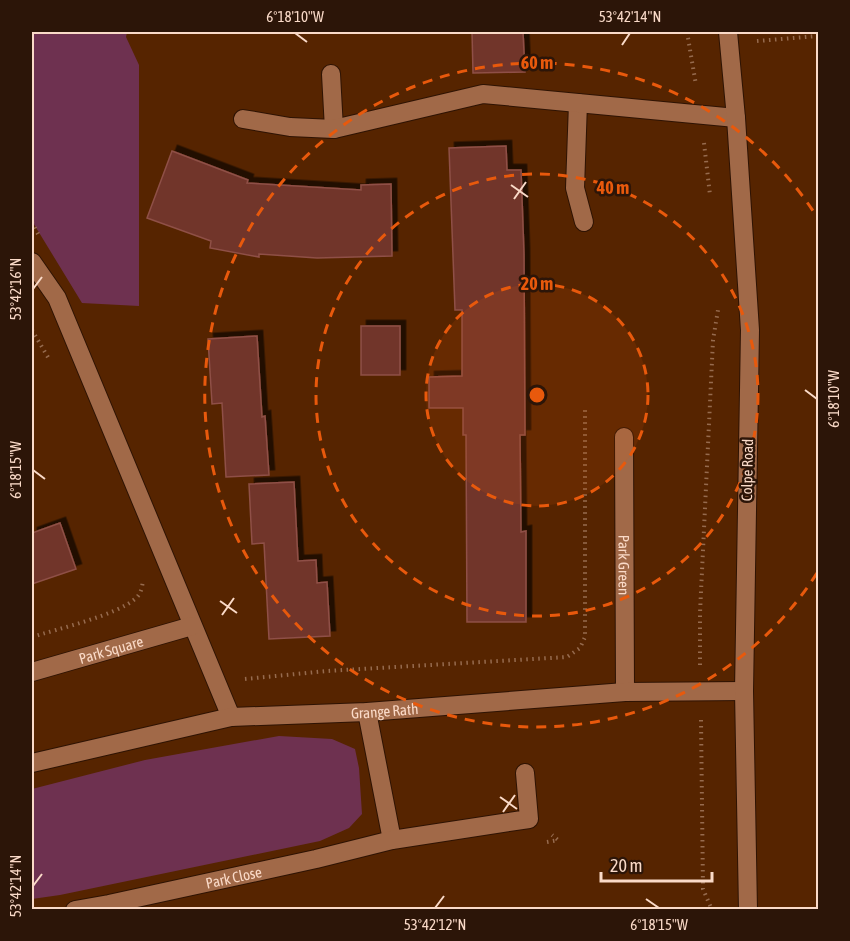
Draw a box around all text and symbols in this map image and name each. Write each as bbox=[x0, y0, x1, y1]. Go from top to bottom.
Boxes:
text: 6°18'10"W bbox=[266, 8, 324, 25]
text: 53°42'14"N bbox=[599, 8, 661, 25]
text: 60 m bbox=[521, 52, 553, 73]
text: 40 m bbox=[596, 177, 629, 198]
text: 53°42'16"N bbox=[7, 258, 24, 320]
text: 20 m bbox=[521, 273, 553, 294]
text: 6°18'10"W bbox=[825, 370, 842, 428]
centre of rings bbox=[527, 385, 547, 405]
street label: Colpe Road bbox=[738, 439, 756, 501]
text: 6°18'15"W bbox=[7, 441, 24, 499]
street label: Park Green bbox=[616, 535, 633, 595]
street label: Park Square bbox=[77, 632, 145, 667]
street label: Grange Rath bbox=[351, 700, 419, 721]
scale bar bbox=[601, 845, 712, 883]
text: 53°42'14"N bbox=[7, 855, 24, 917]
text: 20 m bbox=[610, 855, 642, 876]
street label: Park Close bbox=[204, 863, 263, 891]
text: 53°42'12"N bbox=[404, 916, 466, 933]
text: 6°18'15"W bbox=[630, 916, 688, 933]

